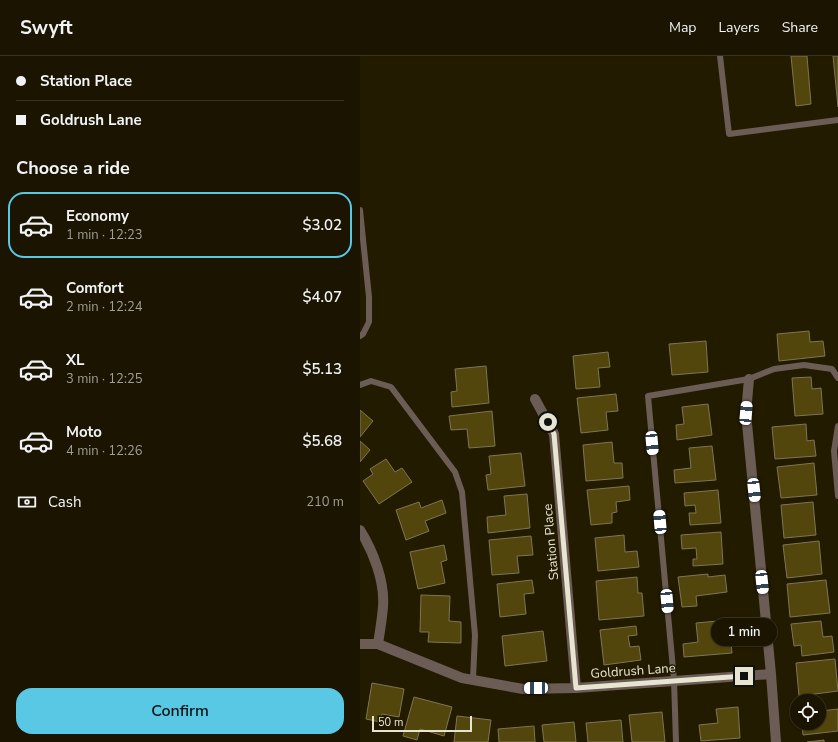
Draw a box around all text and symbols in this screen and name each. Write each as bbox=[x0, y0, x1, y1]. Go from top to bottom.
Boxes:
text: Swyft bbox=[20, 15, 73, 41]
text: Map bbox=[669, 18, 696, 37]
text: Layers bbox=[718, 18, 760, 37]
text: Share bbox=[782, 18, 818, 37]
text: Station Place bbox=[40, 71, 132, 91]
text: Goldrush Lane bbox=[40, 110, 142, 130]
text: Choose a ride bbox=[16, 156, 130, 180]
text: Economy bbox=[66, 206, 129, 226]
icon: car bbox=[18, 207, 54, 243]
text: $3.02 bbox=[302, 215, 342, 235]
text: 1 min · 12:23 bbox=[66, 226, 142, 244]
text: Comfort bbox=[66, 278, 123, 298]
icon: car bbox=[18, 279, 54, 315]
text: $4.07 bbox=[302, 287, 342, 307]
text: 2 min · 12:24 bbox=[66, 298, 142, 316]
text: XL bbox=[66, 350, 85, 370]
icon: car bbox=[18, 351, 54, 387]
text: $5.13 bbox=[302, 359, 342, 379]
text: 3 min · 12:25 bbox=[66, 370, 142, 388]
car bbox=[739, 401, 753, 425]
route start bbox=[539, 413, 557, 431]
text: Moto bbox=[66, 422, 102, 442]
icon: car bbox=[18, 423, 54, 459]
text: $5.68 bbox=[302, 431, 342, 451]
car bbox=[645, 431, 659, 455]
text: 4 min · 12:26 bbox=[66, 442, 142, 460]
car bbox=[747, 477, 761, 503]
icon: cash bbox=[16, 491, 38, 513]
text: Cash bbox=[48, 492, 82, 512]
text: 210 m bbox=[306, 493, 344, 511]
street label: Station Place bbox=[539, 503, 563, 581]
car bbox=[653, 510, 667, 534]
car bbox=[755, 569, 769, 595]
car bbox=[660, 589, 674, 613]
callout: 1 min bbox=[711, 618, 777, 646]
text: 1 min bbox=[727, 623, 761, 641]
street label: Goldrush Lane bbox=[590, 659, 676, 683]
route end bbox=[735, 667, 753, 685]
car bbox=[524, 682, 548, 694]
button: Confirm bbox=[16, 688, 344, 734]
map controls bbox=[790, 694, 826, 730]
button: locate bbox=[790, 694, 826, 730]
scale bar bbox=[372, 714, 472, 733]
text: 50 m bbox=[378, 715, 403, 730]

